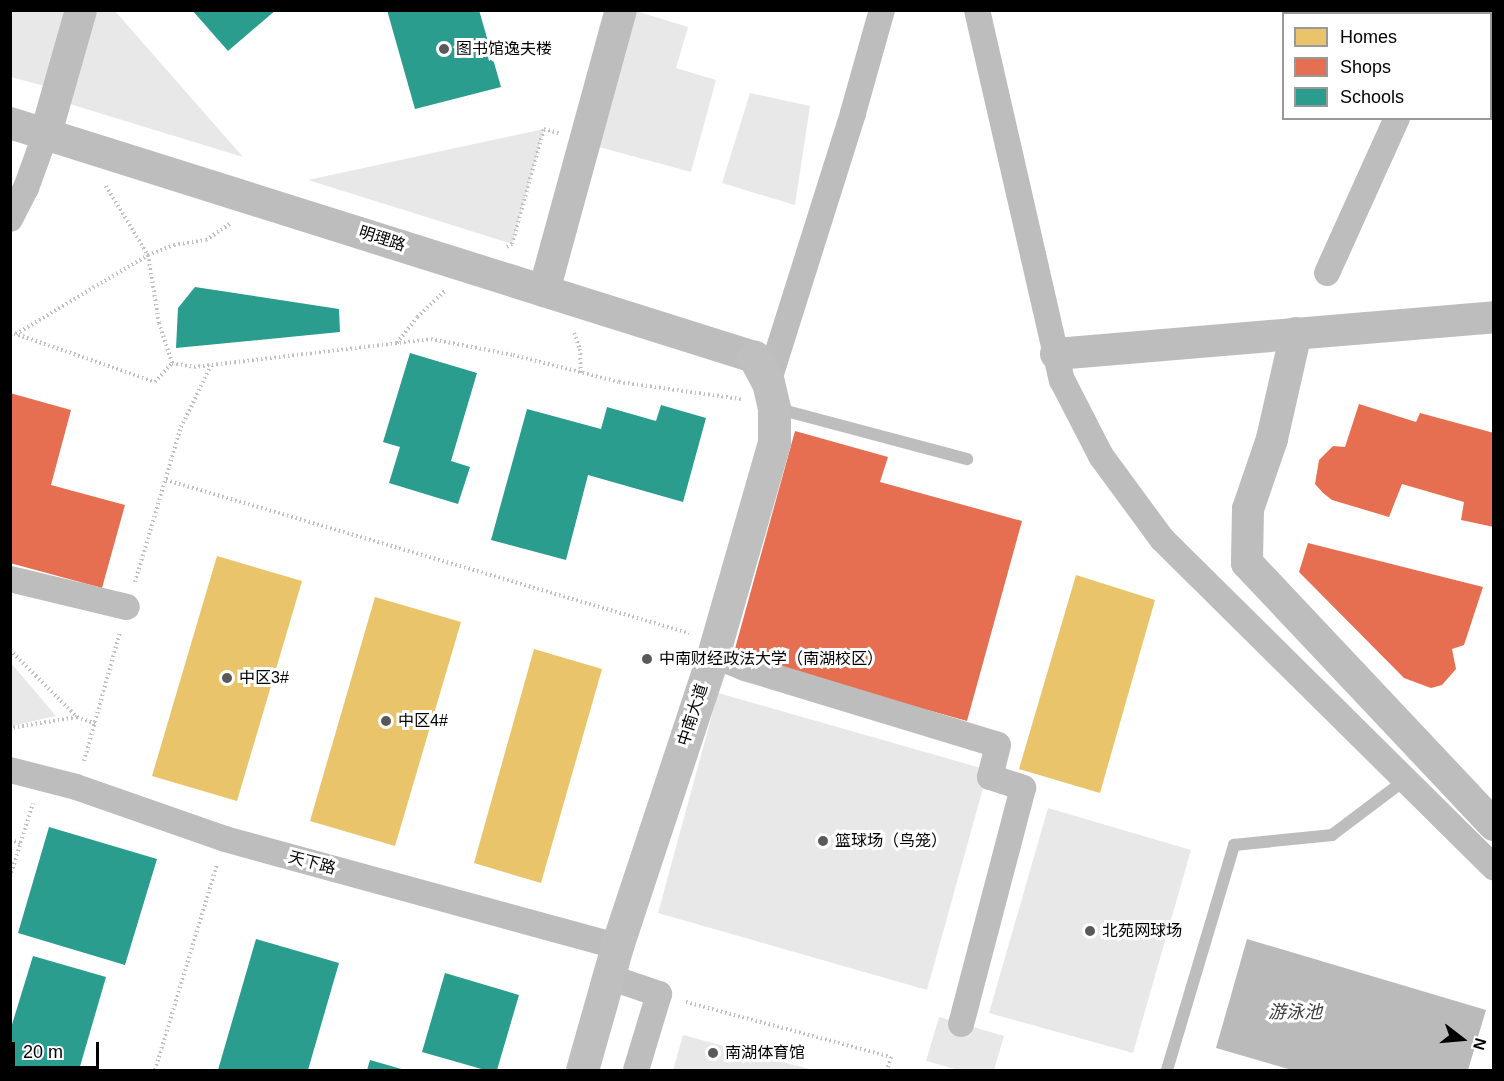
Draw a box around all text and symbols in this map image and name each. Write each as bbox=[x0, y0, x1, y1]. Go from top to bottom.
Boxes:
legend bbox=[1282, 12, 1492, 120]
text: Homes bbox=[1340, 27, 1397, 47]
place label: 图书馆逸夫楼 bbox=[456, 39, 552, 59]
marker: 图书馆逸夫楼 bbox=[437, 42, 451, 56]
text: Shops bbox=[1340, 57, 1391, 77]
text: Schools bbox=[1340, 87, 1404, 107]
street label: 明理路 bbox=[356, 222, 408, 256]
place label: 中南财经政法大学（南湖校区） bbox=[659, 649, 883, 669]
marker: 中南财经政法大学（南湖校区） bbox=[640, 652, 654, 666]
place label: 中区3# bbox=[239, 668, 289, 688]
marker: 中区3# bbox=[220, 671, 234, 685]
street label: 中南大道 bbox=[674, 682, 712, 748]
place label: 中区4# bbox=[398, 711, 448, 731]
marker: 中区4# bbox=[379, 714, 393, 728]
place label: 篮球场（鸟笼） bbox=[835, 831, 947, 851]
marker: 篮球场（鸟笼） bbox=[816, 834, 830, 848]
street label: 天下路 bbox=[286, 848, 338, 878]
place label: 北苑网球场 bbox=[1102, 921, 1182, 941]
marker: 北苑网球场 bbox=[1083, 924, 1097, 938]
water label: 游泳池 bbox=[1268, 1001, 1322, 1023]
north arrow bbox=[1432, 1009, 1492, 1069]
scale bar bbox=[15, 1030, 102, 1068]
text: N bbox=[1470, 1036, 1490, 1052]
text: 20 m bbox=[23, 1042, 63, 1062]
place label: 南湖体育馆 bbox=[725, 1043, 805, 1063]
marker: 南湖体育馆 bbox=[706, 1046, 720, 1060]

